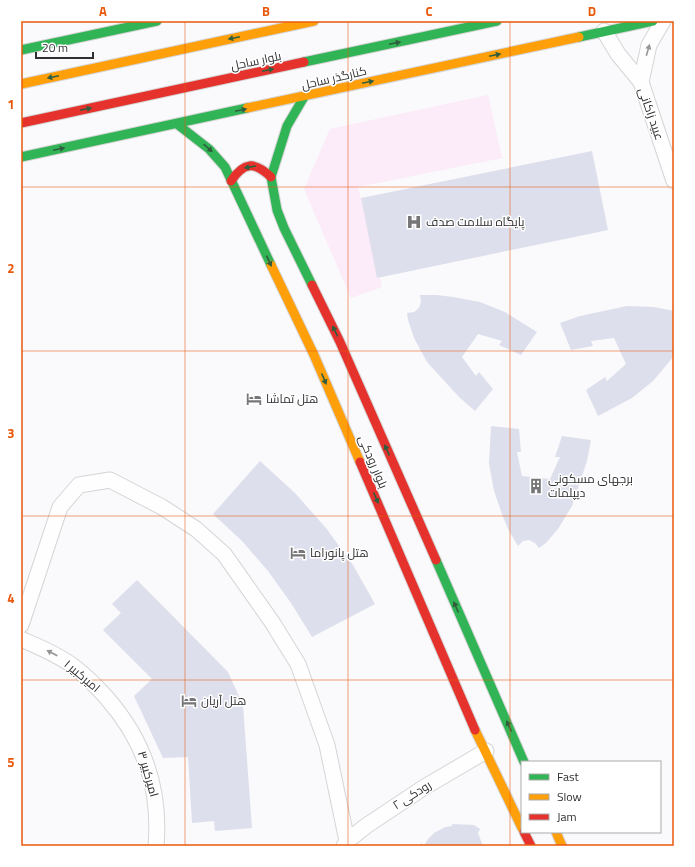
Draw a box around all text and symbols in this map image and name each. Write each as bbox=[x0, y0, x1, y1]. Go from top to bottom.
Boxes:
text: A bbox=[99, 1, 107, 21]
text: B bbox=[262, 1, 270, 21]
text: C bbox=[425, 1, 433, 21]
text: D bbox=[588, 1, 596, 21]
scale bar bbox=[36, 34, 93, 60]
one-way arrow bbox=[228, 35, 241, 41]
text: 20 m bbox=[42, 38, 68, 57]
one-way arrow bbox=[389, 39, 402, 45]
one-way arrow bbox=[645, 44, 651, 56]
street label: بلوار ساحل bbox=[229, 46, 283, 75]
one-way arrow bbox=[489, 52, 501, 58]
street label: کنارگذر ساحل bbox=[299, 61, 368, 94]
one-way arrow bbox=[262, 67, 274, 73]
one-way arrow bbox=[46, 75, 59, 81]
one-way arrow bbox=[362, 79, 374, 85]
street label: عبید زاکانی bbox=[634, 85, 669, 143]
text: 1 bbox=[7, 94, 15, 114]
one-way arrow bbox=[80, 106, 93, 112]
one-way arrow bbox=[235, 107, 247, 113]
one-way arrow bbox=[203, 143, 213, 152]
one-way arrow bbox=[53, 145, 65, 151]
one-way arrow bbox=[244, 164, 256, 170]
place label: پایگاه سلامت صدف bbox=[426, 212, 525, 231]
hospital icon: پایگاه سلامت صدف bbox=[405, 213, 423, 231]
one-way arrow bbox=[266, 256, 272, 267]
text: 2 bbox=[7, 258, 15, 278]
one-way arrow bbox=[331, 325, 338, 337]
one-way arrow bbox=[321, 373, 327, 385]
place label: هتل تماشا bbox=[266, 389, 318, 408]
hotel icon: هتل تماشا bbox=[245, 390, 263, 408]
text: 3 bbox=[7, 423, 15, 443]
street label: بلوار رودکی bbox=[354, 432, 393, 491]
one-way arrow bbox=[384, 444, 390, 455]
place label: برجهای مسکونی دیپلمات bbox=[548, 469, 633, 502]
building icon: برجهای مسکونی دیپلمات bbox=[527, 477, 545, 495]
one-way arrow bbox=[373, 493, 379, 505]
place label: هتل پانوراما bbox=[310, 543, 369, 562]
hotel icon: هتل پانوراما bbox=[289, 544, 307, 562]
text: 4 bbox=[7, 588, 15, 608]
one-way arrow bbox=[453, 602, 459, 613]
one-way arrow bbox=[46, 650, 57, 657]
street label: امیرکبیر ۱ bbox=[60, 655, 105, 697]
place label: هتل آریان bbox=[201, 691, 246, 710]
hotel icon: هتل آریان bbox=[180, 692, 198, 710]
one-way arrow bbox=[505, 720, 511, 732]
street label: امیرکبیر ۳ bbox=[133, 749, 164, 799]
text: 5 bbox=[7, 752, 15, 772]
legend bbox=[521, 761, 661, 833]
text: Fast bbox=[557, 767, 580, 786]
street label: رودکی ۲ bbox=[389, 775, 435, 814]
text: Slow bbox=[557, 787, 582, 806]
text: Jam bbox=[557, 807, 577, 826]

